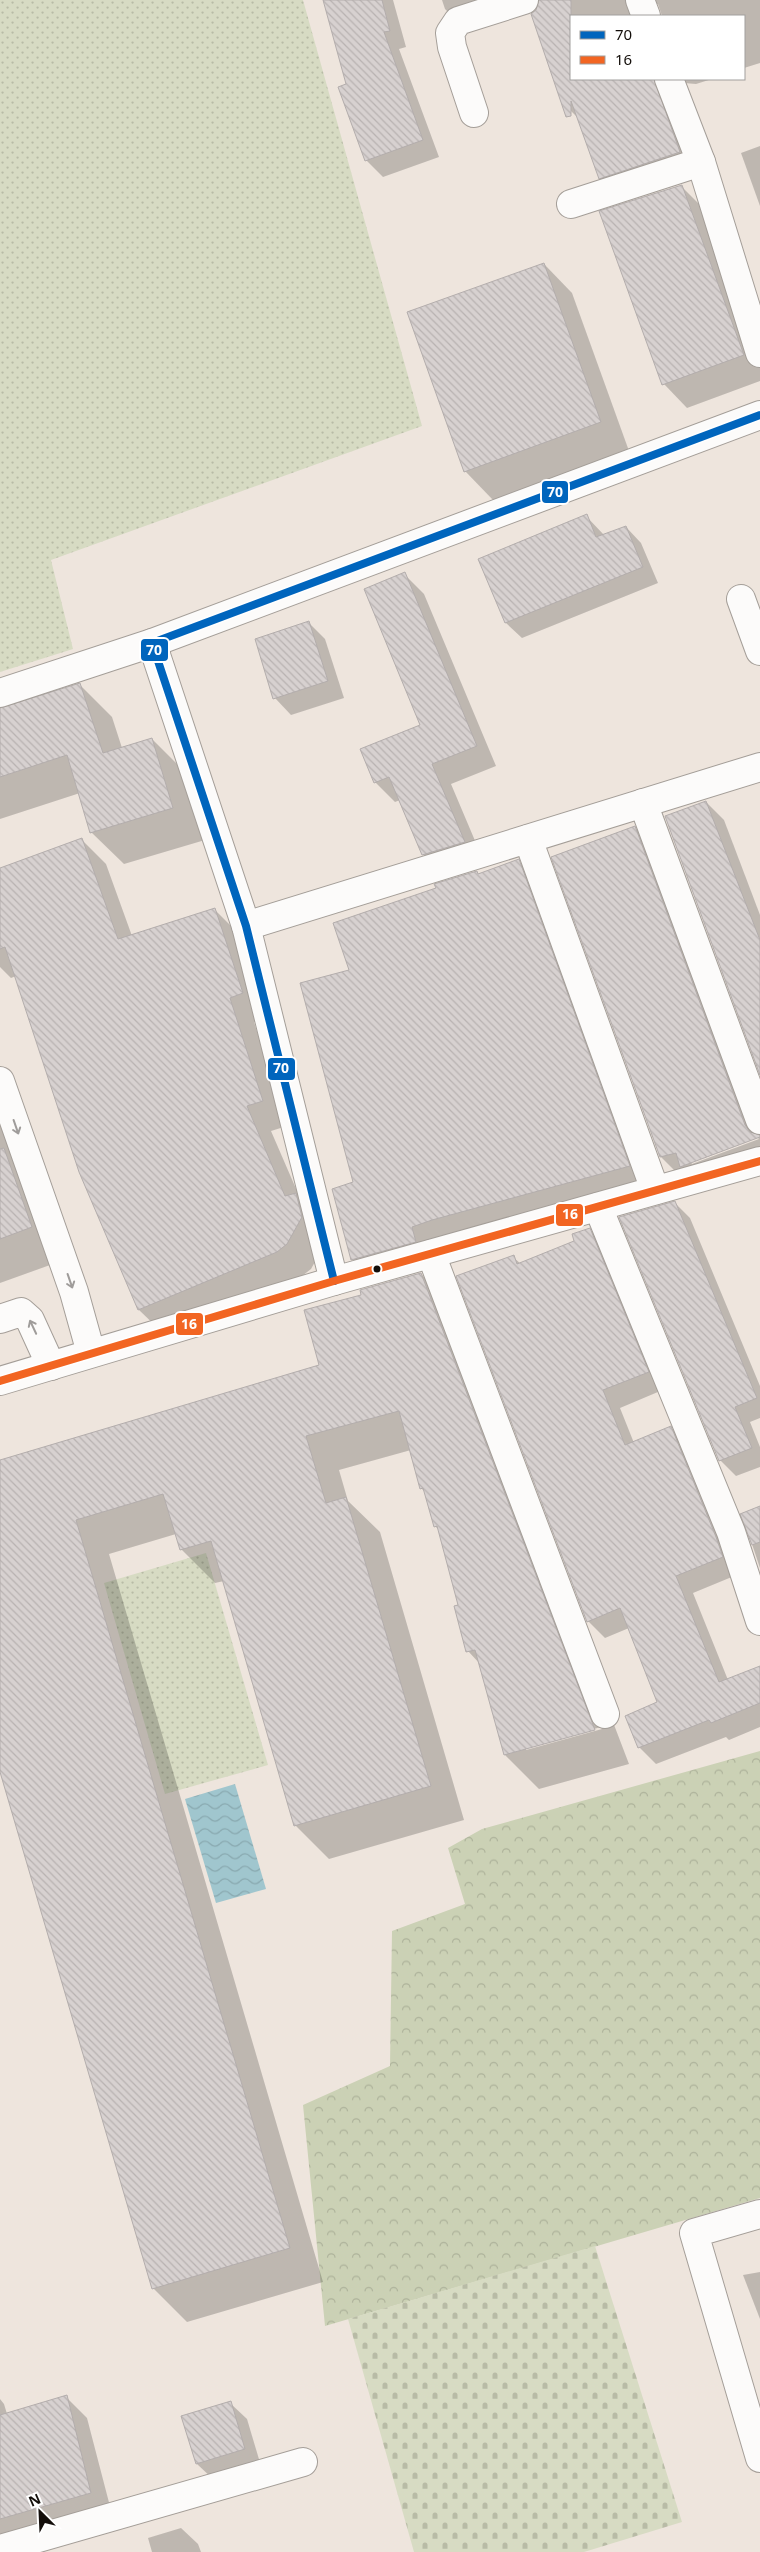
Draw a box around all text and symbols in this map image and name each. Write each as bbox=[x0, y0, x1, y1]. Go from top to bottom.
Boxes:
legend bbox=[570, 15, 745, 80]
text: 70 bbox=[615, 24, 632, 44]
text: 16 bbox=[615, 49, 632, 69]
line badge: 70 bbox=[541, 480, 569, 504]
text: 70 bbox=[547, 482, 563, 501]
line badge: 70 bbox=[140, 638, 169, 662]
text: 70 bbox=[146, 640, 162, 659]
line badge: 70 bbox=[267, 1057, 296, 1081]
text: 70 bbox=[273, 1058, 289, 1077]
one-way arrow bbox=[12, 1119, 21, 1135]
line badge: 16 bbox=[555, 1203, 584, 1227]
text: 16 bbox=[562, 1204, 578, 1223]
unlabelled marker bbox=[372, 1264, 382, 1274]
one-way arrow bbox=[65, 1273, 75, 1289]
line badge: 16 bbox=[175, 1312, 204, 1336]
text: 16 bbox=[181, 1314, 197, 1333]
one-way arrow bbox=[28, 1320, 38, 1335]
north arrow bbox=[15, 2487, 65, 2537]
text: N bbox=[25, 2489, 44, 2511]

